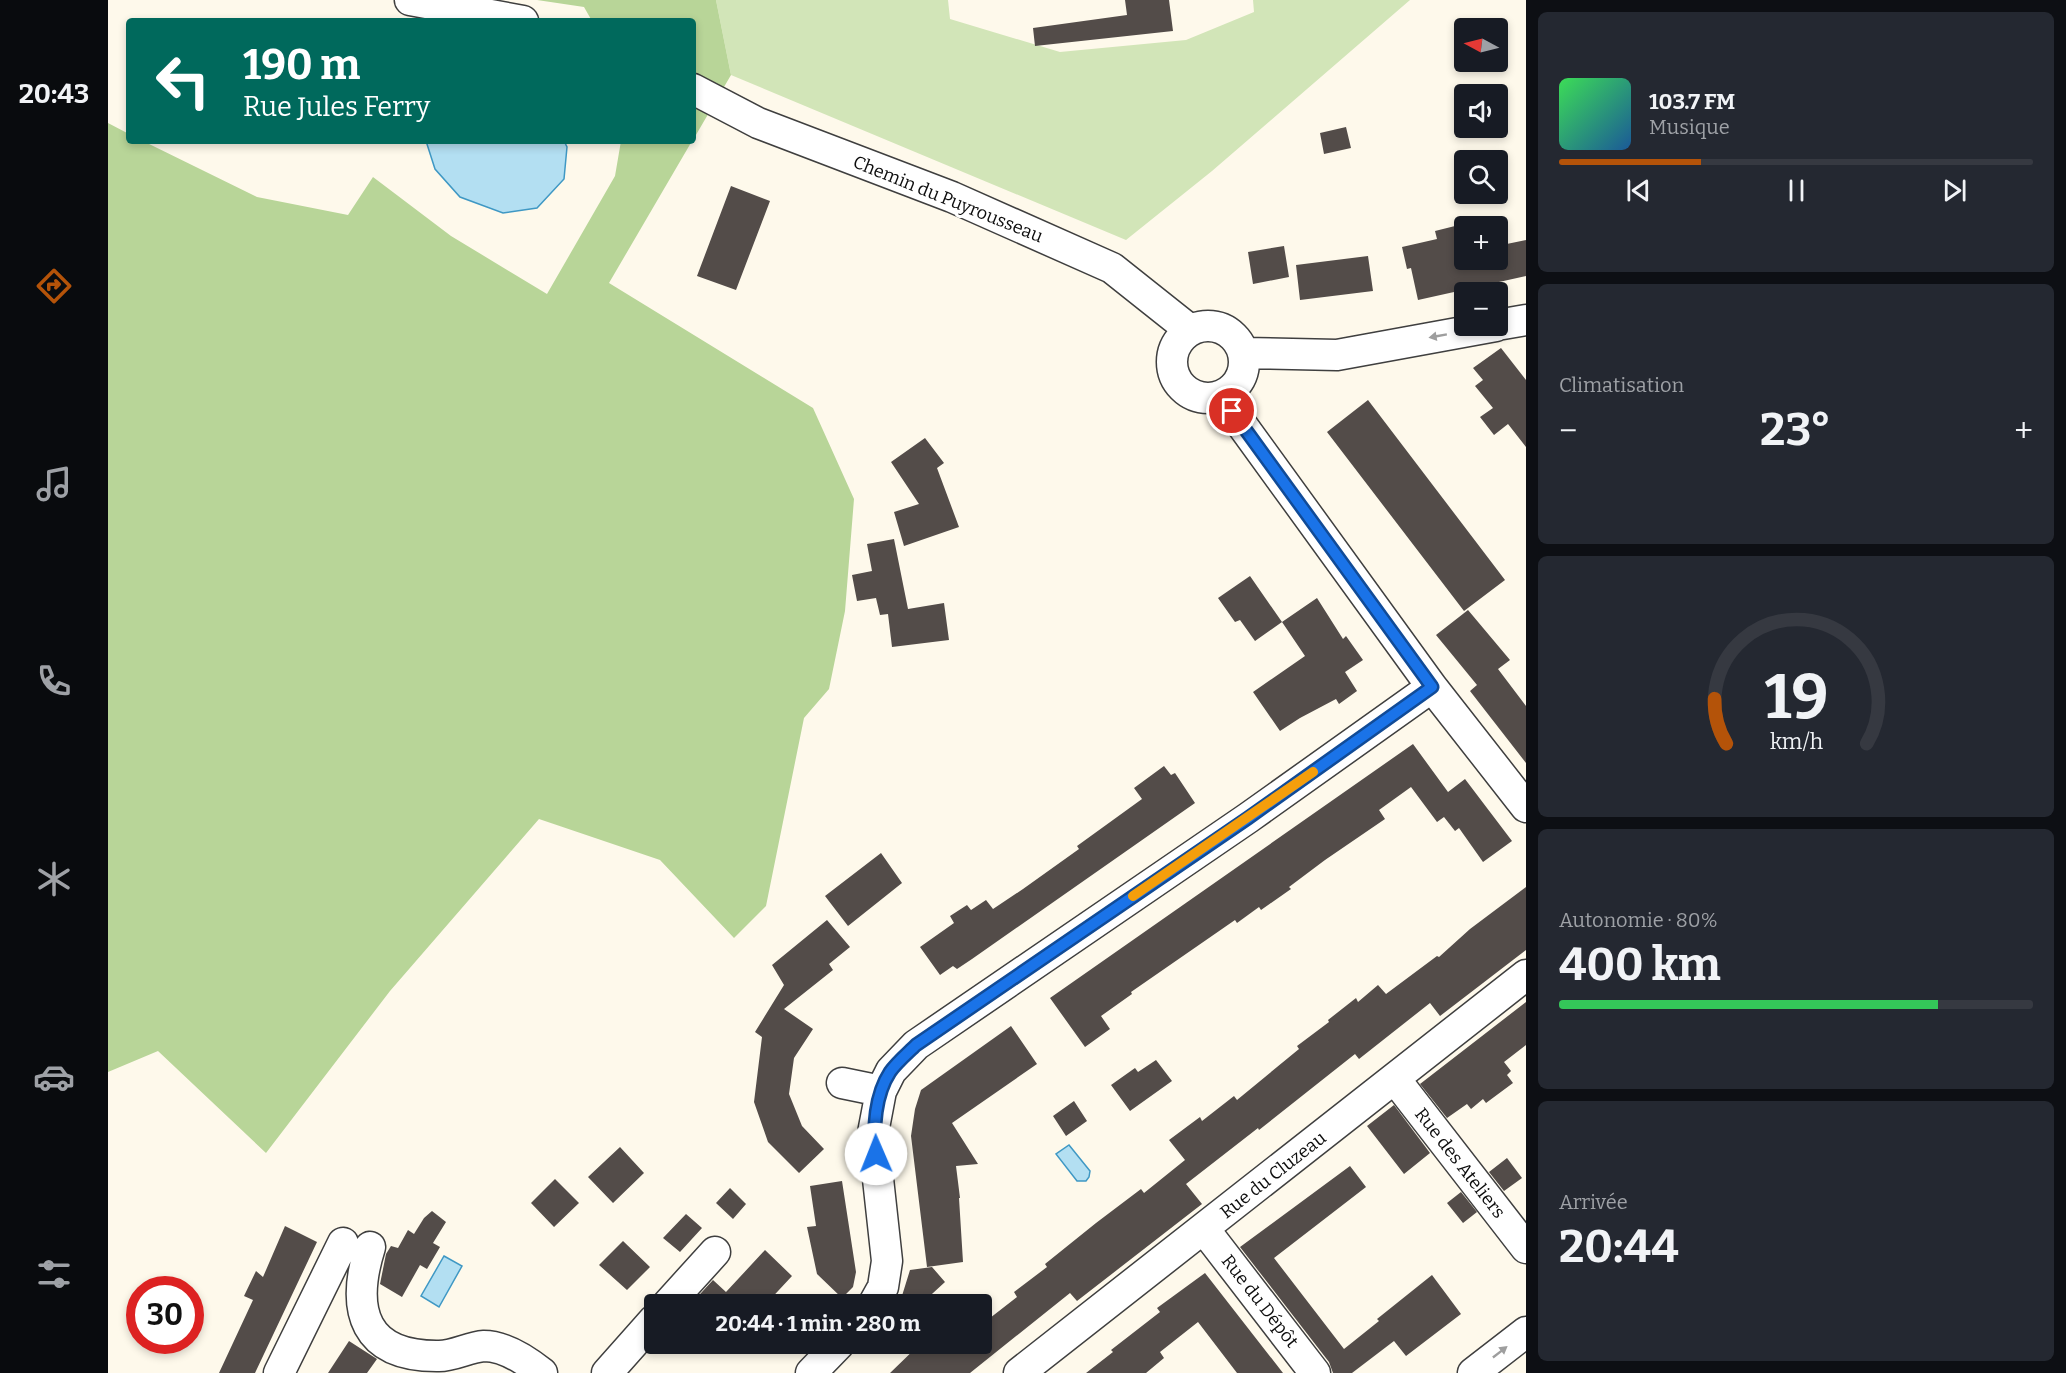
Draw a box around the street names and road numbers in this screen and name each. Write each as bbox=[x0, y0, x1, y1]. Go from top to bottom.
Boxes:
street label: Chemin du Puyrousseau bbox=[850, 151, 1046, 247]
street label: Rue des Ateliers bbox=[1410, 1103, 1510, 1223]
street label: Rue du Cluzeau bbox=[1216, 1127, 1330, 1223]
street label: Rue du Dépôt bbox=[1217, 1250, 1303, 1352]

